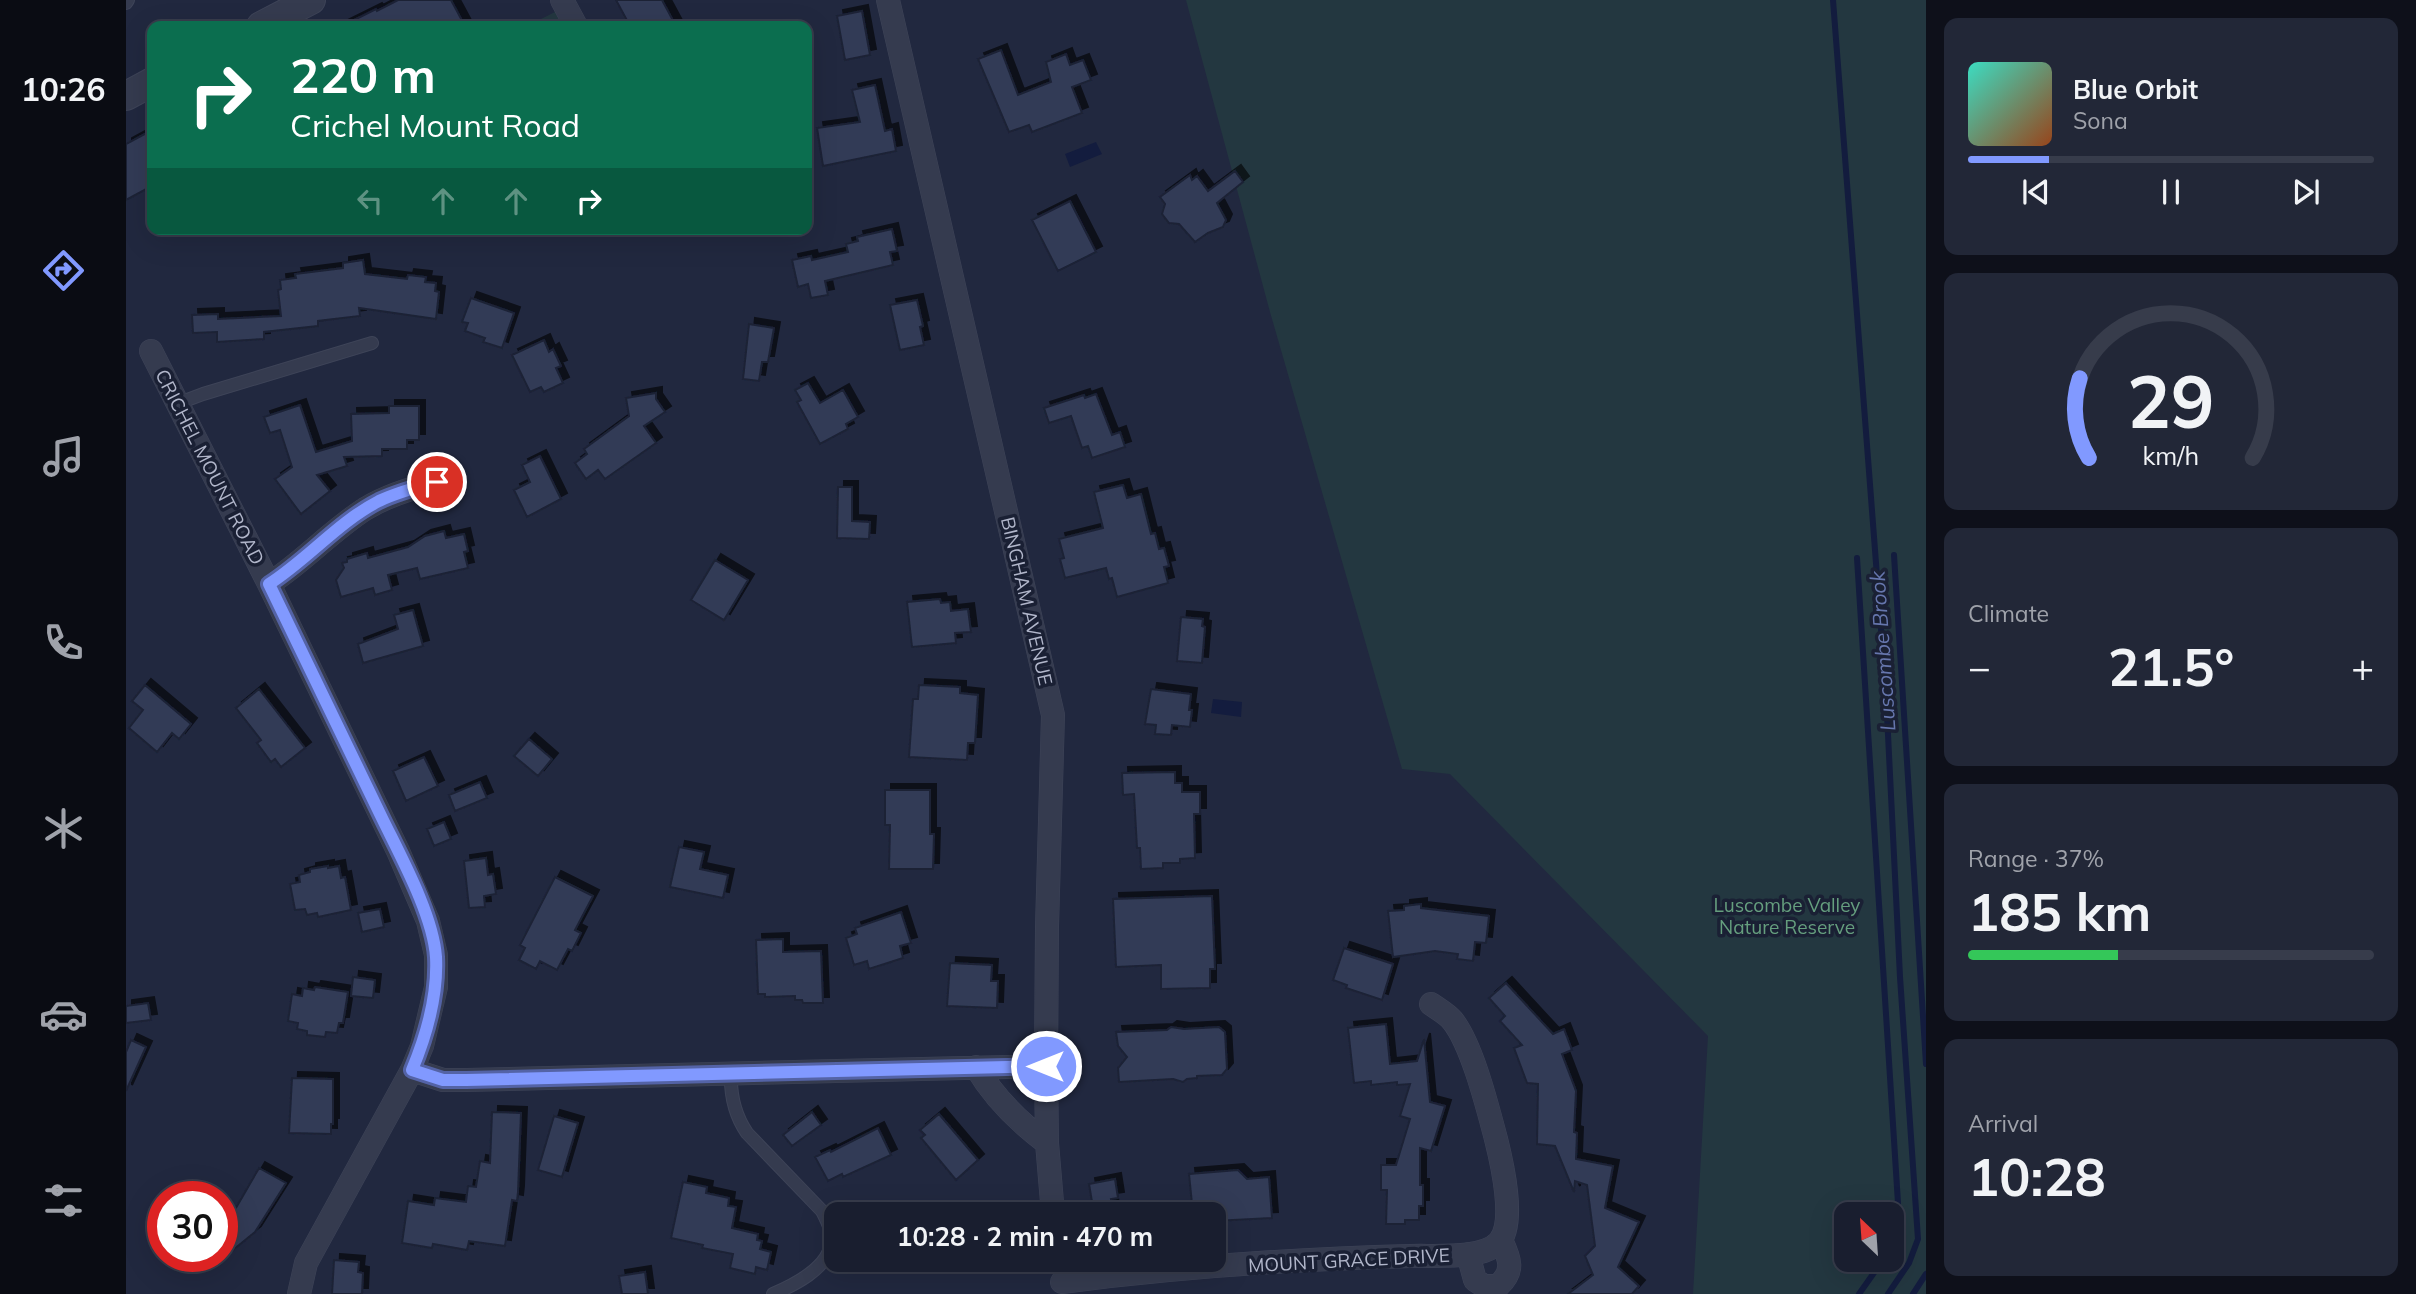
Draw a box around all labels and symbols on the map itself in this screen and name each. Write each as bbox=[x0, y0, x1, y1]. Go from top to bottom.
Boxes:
street label: CRICHEL MOUNT ROAD bbox=[150, 365, 270, 569]
pin bbox=[407, 452, 467, 512]
street label: BINGHAM AVENUE bbox=[996, 514, 1058, 688]
water label: Luscombe Brook bbox=[1863, 569, 1901, 732]
park label: Luscombe Valley Nature Reserve bbox=[1714, 893, 1860, 939]
position arrow bbox=[1009, 1029, 1083, 1103]
speed limit sign: 30 bbox=[147, 1181, 238, 1272]
north arrow bbox=[1834, 1202, 1904, 1272]
street label: MOUNT GRACE DRIVE bbox=[1248, 1243, 1450, 1277]

